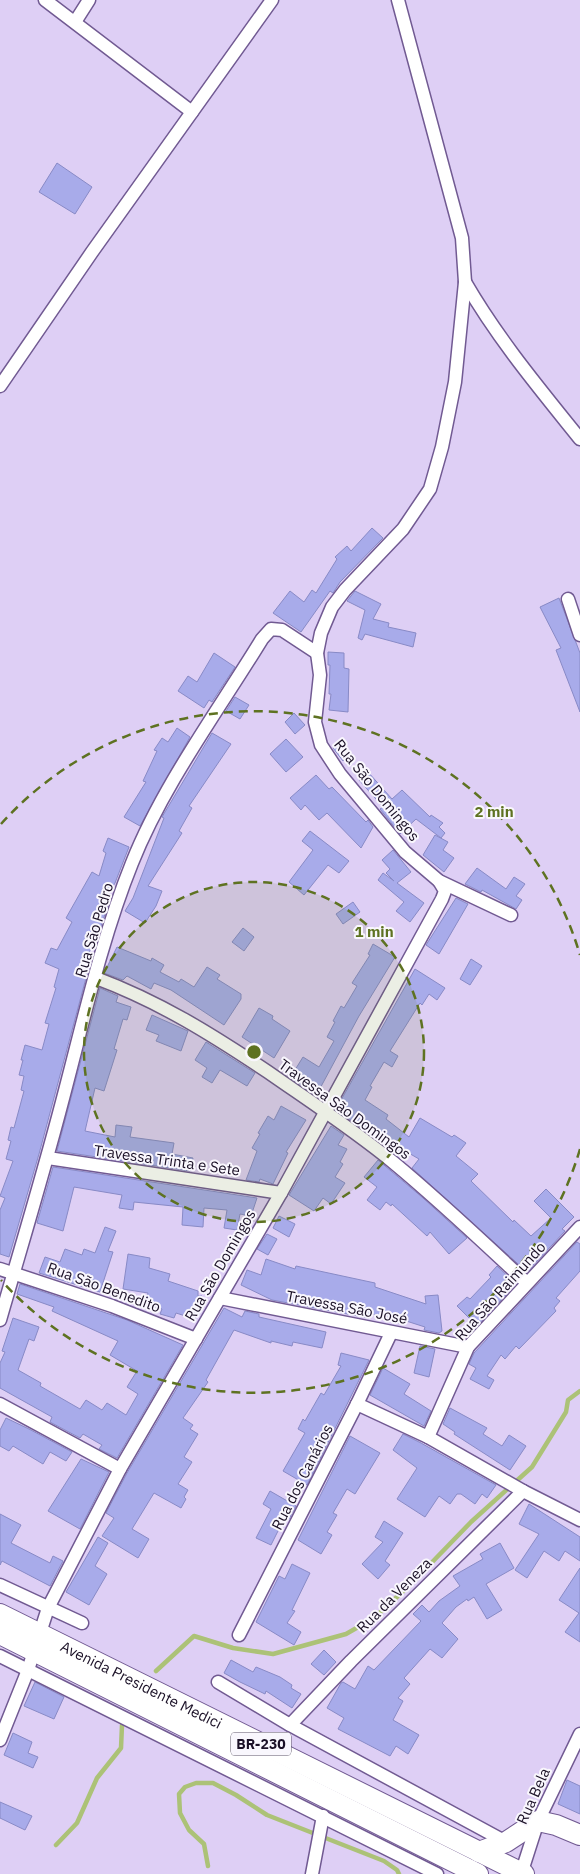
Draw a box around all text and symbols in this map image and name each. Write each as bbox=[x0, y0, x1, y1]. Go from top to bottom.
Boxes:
street label: Rua São Domingos bbox=[330, 735, 424, 845]
text: 2 min bbox=[474, 802, 514, 821]
street label: Rua São Pedro bbox=[71, 880, 117, 980]
text: 1 min bbox=[354, 922, 394, 941]
centre of rings bbox=[245, 1043, 263, 1061]
street label: Travessa São Domingos bbox=[275, 1055, 415, 1163]
street label: Travessa Trinta e Sete bbox=[93, 1140, 241, 1180]
street label: Rua São Domingos bbox=[180, 1206, 260, 1324]
street label: Rua São Raimundo bbox=[451, 1238, 549, 1344]
street label: Rua São Benedito bbox=[45, 1258, 163, 1316]
street label: Travessa São José bbox=[285, 1286, 409, 1328]
street label: Rua dos Canários bbox=[267, 1421, 337, 1533]
street label: Rua da Veneza bbox=[352, 1553, 436, 1637]
street label: Avenida Presidente Medici bbox=[58, 1636, 225, 1732]
road number: BR-230 bbox=[231, 1732, 291, 1756]
street label: Rua Bela bbox=[512, 1765, 554, 1827]

